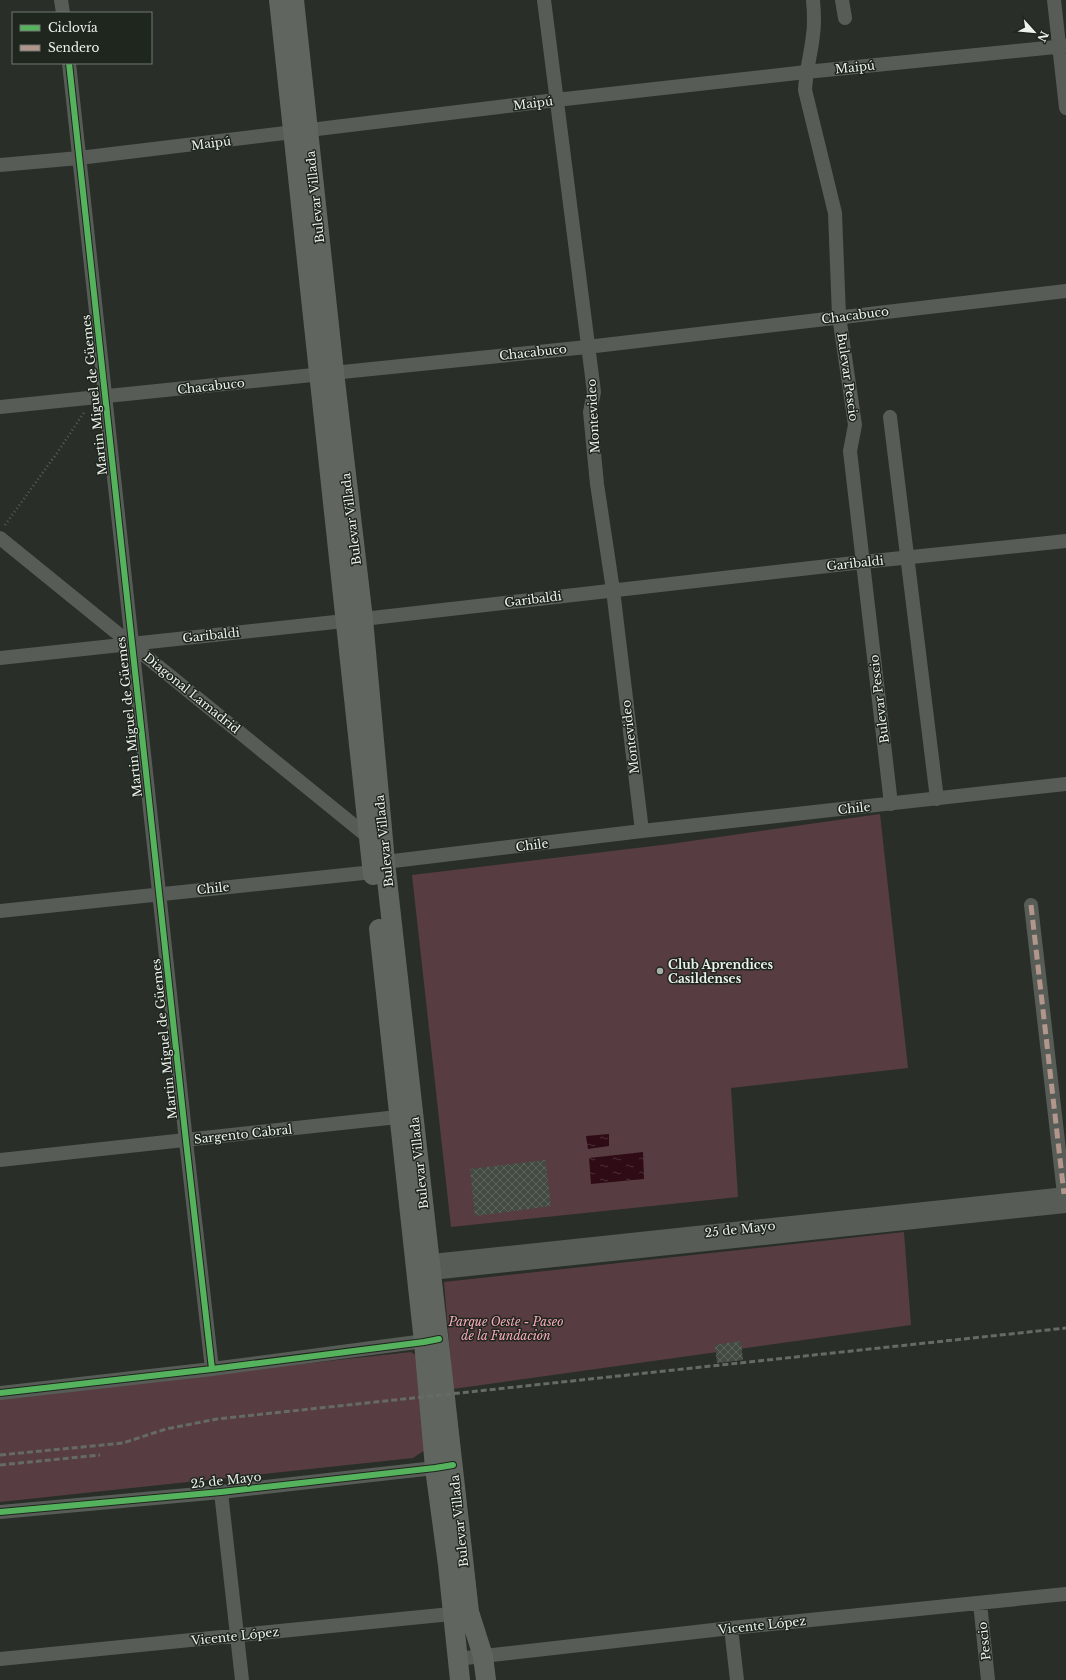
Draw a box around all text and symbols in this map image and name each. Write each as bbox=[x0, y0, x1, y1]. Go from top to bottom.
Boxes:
legend bbox=[12, 12, 152, 64]
north arrow bbox=[1014, 12, 1054, 52]
text: Ciclovía bbox=[48, 20, 98, 35]
text: N bbox=[1034, 29, 1051, 45]
text: Sendero bbox=[48, 40, 99, 55]
street label: Maipú bbox=[834, 57, 876, 77]
street label: Maipú bbox=[512, 93, 554, 113]
street label: Maipú bbox=[190, 133, 232, 153]
street label: Bulevar Villada bbox=[303, 150, 327, 244]
street label: Chacabuco bbox=[820, 303, 890, 327]
street label: Martin Miguel de Güemes bbox=[78, 314, 110, 476]
street label: Bulevar Pescio bbox=[834, 332, 862, 422]
street label: Chacabuco bbox=[499, 341, 568, 363]
street label: Chacabuco bbox=[177, 375, 246, 397]
street label: Montevideo bbox=[584, 378, 602, 454]
street label: Bulevar Villada bbox=[338, 472, 364, 566]
street label: Garibaldi bbox=[826, 553, 884, 573]
street label: Garibaldi bbox=[504, 588, 562, 610]
street label: Garibaldi bbox=[182, 625, 240, 645]
street label: Martin Miguel de Güemes bbox=[113, 636, 145, 798]
street label: Diagonal Lamadrid bbox=[141, 650, 243, 736]
street label: Bulevar Pescio bbox=[866, 654, 892, 744]
street label: Montevideo bbox=[618, 699, 642, 775]
street label: Bulevar Villada bbox=[372, 794, 396, 888]
street label: Chile bbox=[837, 799, 871, 817]
street label: Chile bbox=[515, 836, 549, 854]
street label: Chile bbox=[196, 879, 230, 897]
place label: Club Aprendices Casildenses bbox=[668, 957, 774, 986]
street label: Martin Miguel de Güemes bbox=[148, 958, 180, 1120]
marker: Club Aprendices Casildenses bbox=[655, 966, 665, 976]
street label: Bulevar Villada bbox=[407, 1116, 431, 1210]
street label: Sargento Cabral bbox=[193, 1121, 293, 1147]
street label: 25 de Mayo bbox=[704, 1218, 776, 1240]
park label: Parque Oeste - Paseo de la Fundación bbox=[448, 1314, 564, 1343]
street label: 25 de Mayo bbox=[190, 1469, 262, 1491]
street label: Bulevar Villada bbox=[447, 1474, 471, 1568]
street label: Vicente López bbox=[716, 1613, 807, 1637]
street label: Pescio bbox=[975, 1621, 993, 1661]
street label: Vicente López bbox=[189, 1624, 280, 1648]

